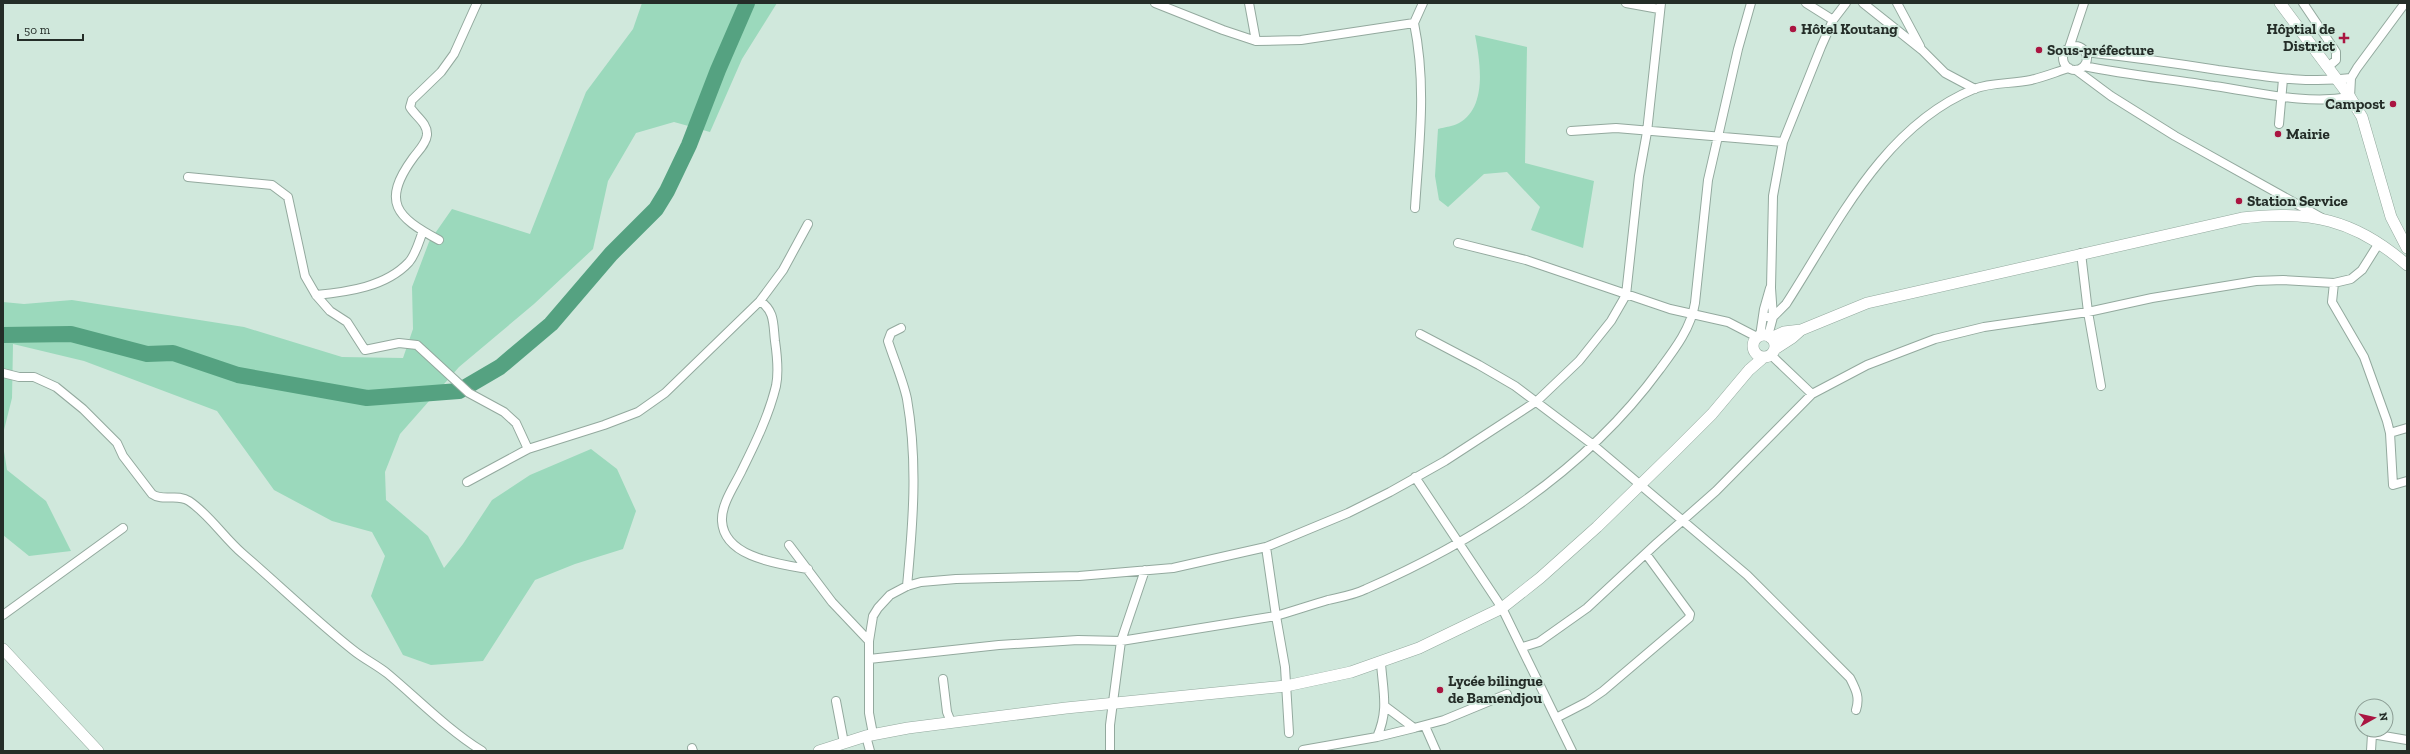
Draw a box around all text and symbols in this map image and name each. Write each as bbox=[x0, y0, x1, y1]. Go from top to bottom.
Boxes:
scale bar bbox=[18, 16, 83, 42]
place label: Hôtel Koutang bbox=[1801, 20, 1898, 38]
place label: Hôptial de District bbox=[2267, 20, 2336, 55]
text: 50 m bbox=[24, 23, 51, 37]
marker: Hôtel Koutang bbox=[1788, 24, 1798, 34]
marker: Hôptial de District bbox=[2338, 32, 2350, 44]
place label: Sous-préfecture bbox=[2047, 41, 2154, 59]
marker: Sous-préfecture bbox=[2034, 45, 2044, 55]
place label: Campost bbox=[2325, 95, 2386, 113]
marker: Campost bbox=[2388, 99, 2398, 109]
place label: Mairie bbox=[2286, 125, 2330, 143]
marker: Mairie bbox=[2273, 129, 2283, 139]
place label: Station Service bbox=[2247, 192, 2348, 210]
marker: Station Service bbox=[2234, 196, 2244, 206]
place label: Lycée bilingue de Bamendjou bbox=[1448, 672, 1543, 707]
marker: Lycée bilingue de Bamendjou bbox=[1435, 685, 1445, 695]
north arrow bbox=[2354, 698, 2394, 738]
text: N bbox=[2376, 712, 2391, 722]

